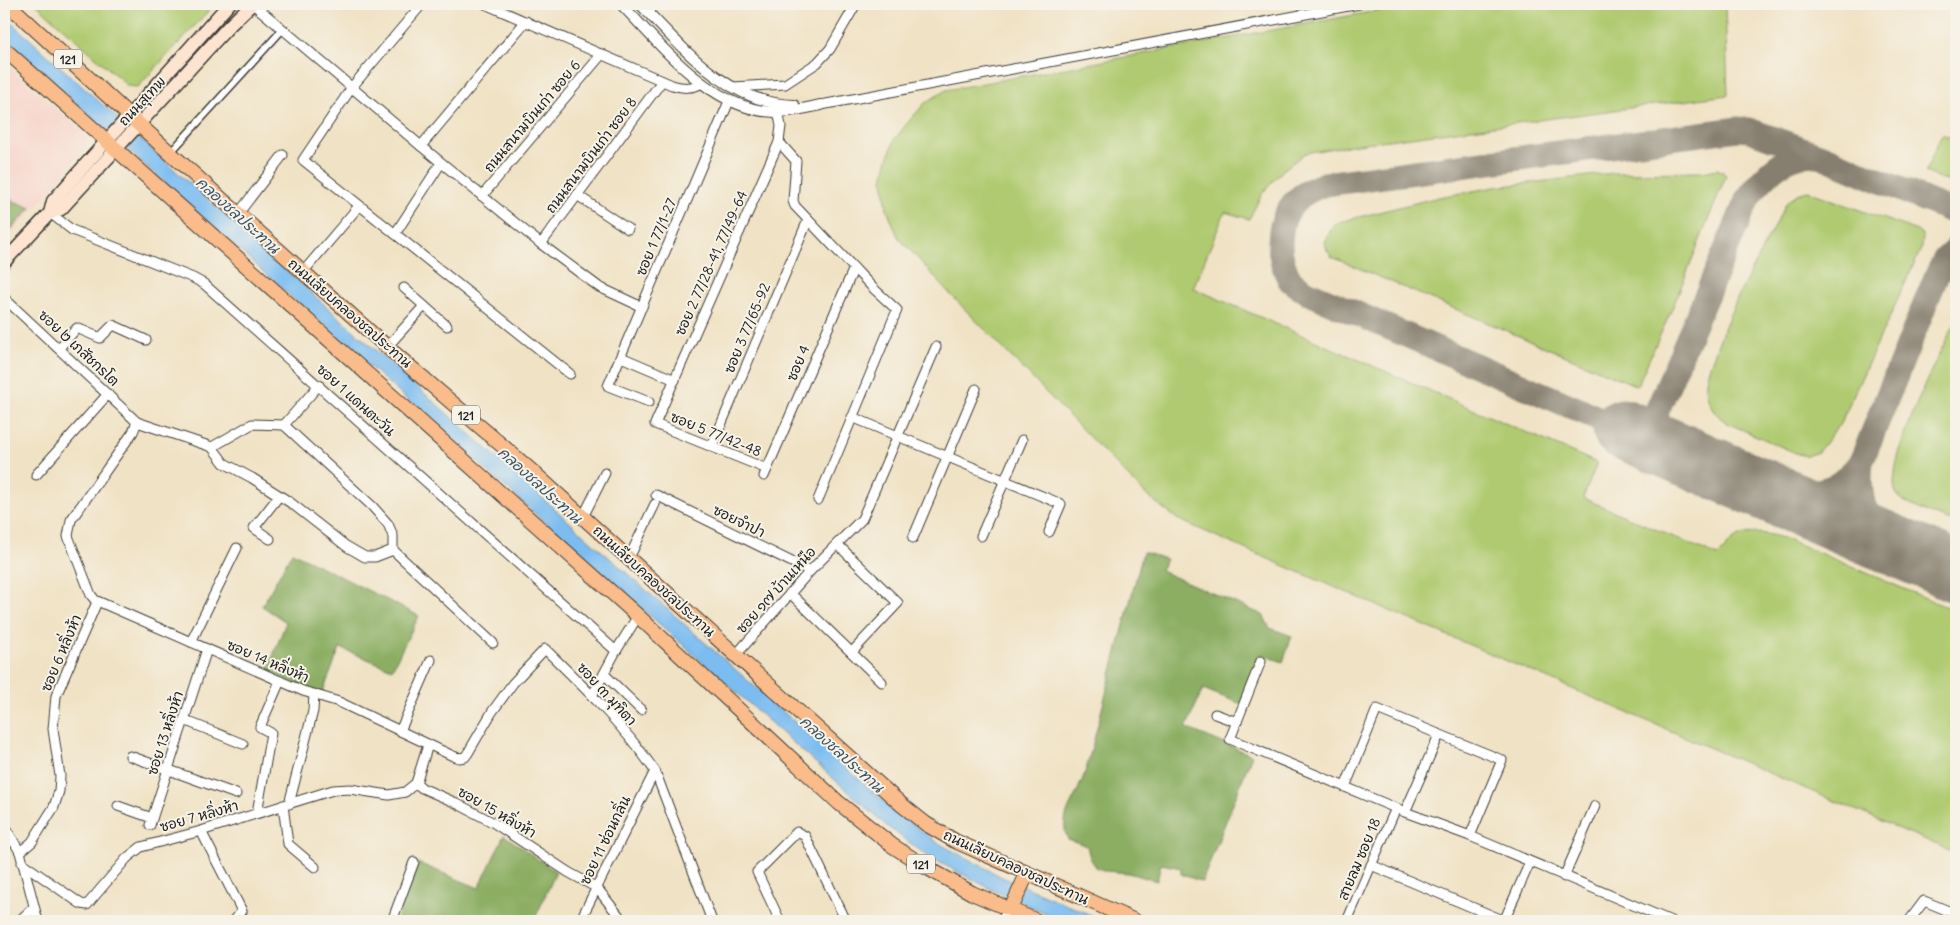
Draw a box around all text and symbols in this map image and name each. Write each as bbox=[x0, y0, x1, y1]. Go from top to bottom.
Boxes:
road number: 121 bbox=[54, 50, 82, 68]
street label: ถนนสนามบินเก่า ซอย 6 bbox=[480, 56, 584, 176]
street label: ถนนสุเทพ bbox=[114, 72, 170, 130]
street label: ถนนสนามบินเก่า ซอย 8 bbox=[541, 93, 641, 217]
water label: คลองชลประทาน bbox=[192, 173, 284, 258]
street label: ซอย 2 77/28-41, 77/49-64 bbox=[671, 188, 751, 338]
street label: ซอย 1 77/1-27 bbox=[632, 195, 680, 278]
street label: ถนนเลียบคลองชลประทาน bbox=[284, 254, 416, 372]
street label: ซอย 3 77/65-92 bbox=[720, 280, 774, 376]
street label: ซอย ๒ เภสัชกรโต bbox=[35, 306, 123, 390]
street label: ซอย 4 bbox=[782, 342, 814, 384]
street label: ซอย 1 แดนตะวัน bbox=[313, 360, 399, 440]
road number: 121 bbox=[452, 406, 480, 424]
street label: ซอย 5 77/42-48 bbox=[668, 408, 764, 460]
water label: คลองชลประทาน bbox=[494, 443, 586, 528]
street label: ซอยจำปา bbox=[710, 501, 768, 541]
street label: ถนนเลียบคลองชลประทาน bbox=[589, 521, 719, 641]
street label: ซอย ๑๗ บ้านเหนือ bbox=[732, 543, 820, 637]
street label: ซอย 6 หลิ่งห้า bbox=[34, 610, 85, 694]
street label: ซอย 14 หลิ่งห้า bbox=[224, 632, 313, 686]
street label: ซอย ๓ มุทิตา bbox=[572, 659, 641, 730]
street label: ซอย 13 หลิ่งห้า bbox=[140, 687, 187, 777]
water label: คลองชลประทาน bbox=[796, 712, 888, 797]
street label: ซอย 15 หลิ่งห้า bbox=[455, 779, 541, 842]
street label: ซอย 11 ซ่อนกลิ่น bbox=[572, 791, 634, 888]
street label: ซอย 7 หลิ่งห้า bbox=[157, 793, 240, 836]
street label: สายลม ซอย 18 bbox=[1334, 815, 1384, 903]
street label: ถนนเลียบคลองชลประทาน bbox=[941, 825, 1091, 909]
road number: 121 bbox=[907, 854, 935, 874]

